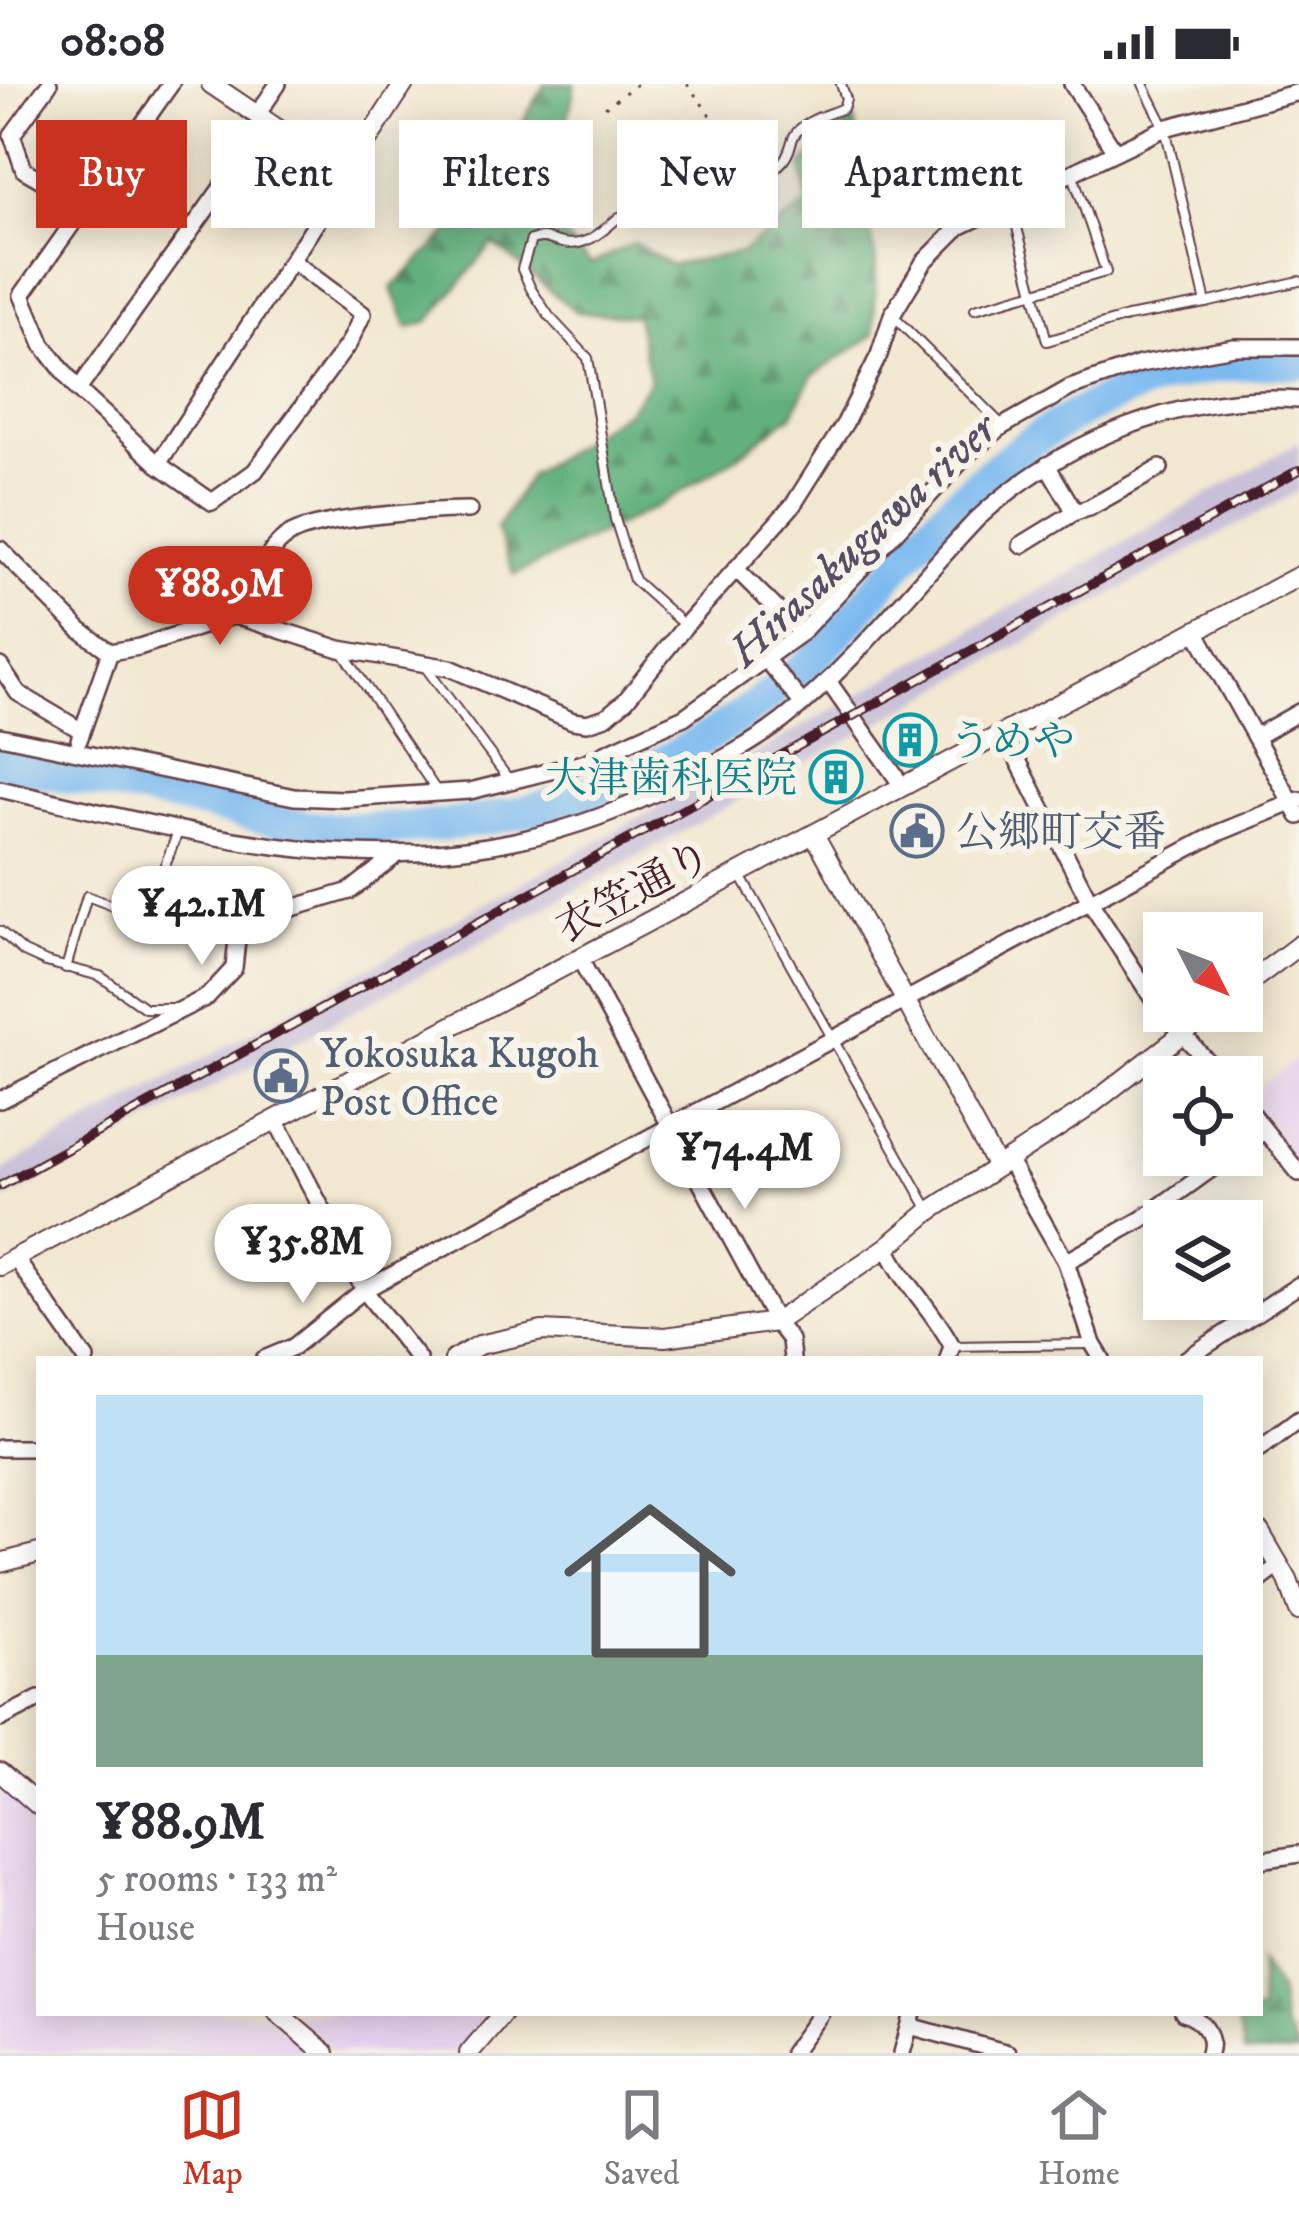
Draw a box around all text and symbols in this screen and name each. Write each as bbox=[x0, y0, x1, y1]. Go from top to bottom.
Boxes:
text: 08:08 bbox=[60, 14, 165, 70]
chip: Buy bbox=[36, 120, 187, 228]
chip: Rent bbox=[211, 120, 375, 228]
chip: Filters bbox=[399, 120, 593, 228]
chip: New bbox=[617, 120, 778, 228]
chip: Apartment bbox=[802, 120, 1065, 228]
water label: Hirasakugawa river bbox=[716, 401, 1011, 681]
pin: ¥88.9M bbox=[122, 546, 318, 648]
text: ¥88.9M bbox=[155, 560, 285, 609]
building icon: うめや bbox=[882, 712, 938, 768]
place label: うめや bbox=[949, 717, 1075, 769]
building icon: 大津歯科医院 bbox=[808, 749, 864, 805]
place label: 大津歯科医院 bbox=[545, 754, 797, 806]
public building icon: 公郷町交番 bbox=[889, 803, 945, 859]
place label: 公郷町交番 bbox=[956, 808, 1166, 860]
street label: 衣笠通り bbox=[548, 830, 721, 955]
pin: ¥42.1M bbox=[104, 866, 300, 968]
text: ¥42.1M bbox=[138, 880, 266, 929]
north arrow bbox=[1143, 912, 1263, 1032]
map controls bbox=[1143, 912, 1263, 1320]
place label: Yokosuka Kugoh Post Office bbox=[320, 1029, 599, 1129]
public building icon: Yokosuka Kugoh Post Office bbox=[253, 1048, 309, 1104]
button: locate bbox=[1143, 1056, 1263, 1176]
pin: ¥74.4M bbox=[647, 1110, 843, 1212]
text: ¥74.4M bbox=[676, 1124, 814, 1173]
button: layers bbox=[1143, 1200, 1263, 1320]
pin: ¥35.8M bbox=[205, 1204, 401, 1306]
text: ¥35.8M bbox=[241, 1218, 365, 1267]
icon: home bbox=[542, 1473, 758, 1689]
text: ¥88.9M bbox=[96, 1791, 265, 1855]
text: 5 rooms · 133 m² bbox=[96, 1855, 337, 1904]
text: House bbox=[96, 1904, 195, 1953]
tab: Map bbox=[179, 2082, 245, 2195]
tab: Saved bbox=[604, 2082, 680, 2195]
tab: Home bbox=[1038, 2082, 1120, 2195]

